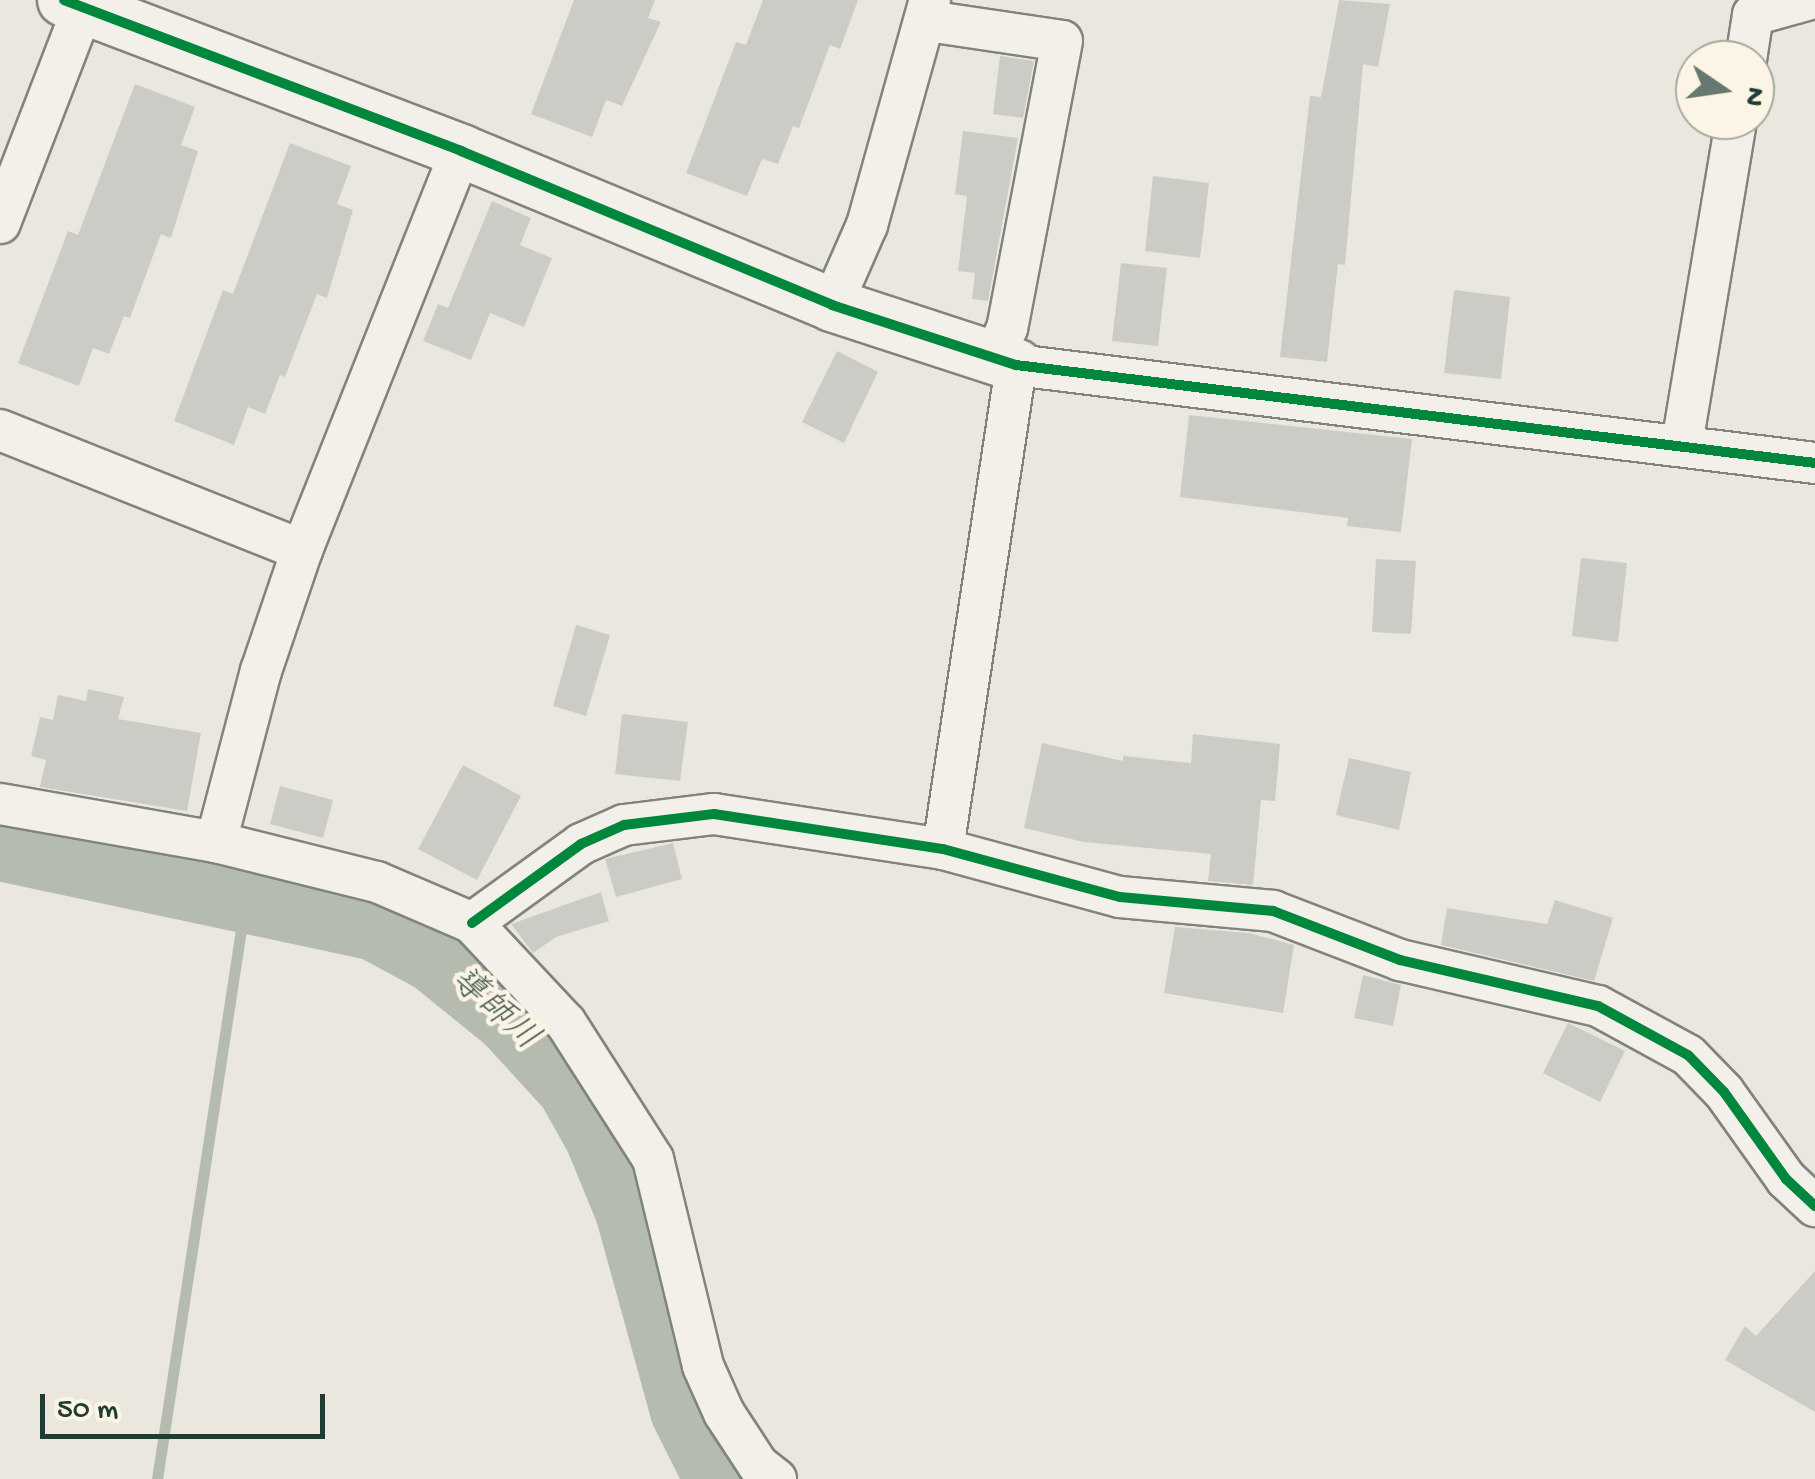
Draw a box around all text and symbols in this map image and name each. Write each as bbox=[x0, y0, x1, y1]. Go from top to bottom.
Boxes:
north arrow bbox=[1675, 40, 1775, 140]
text: N bbox=[1735, 84, 1771, 109]
water label: 導師川 bbox=[440, 960, 546, 1062]
scale bar bbox=[45, 1374, 330, 1436]
text: 50 m bbox=[57, 1394, 118, 1429]

